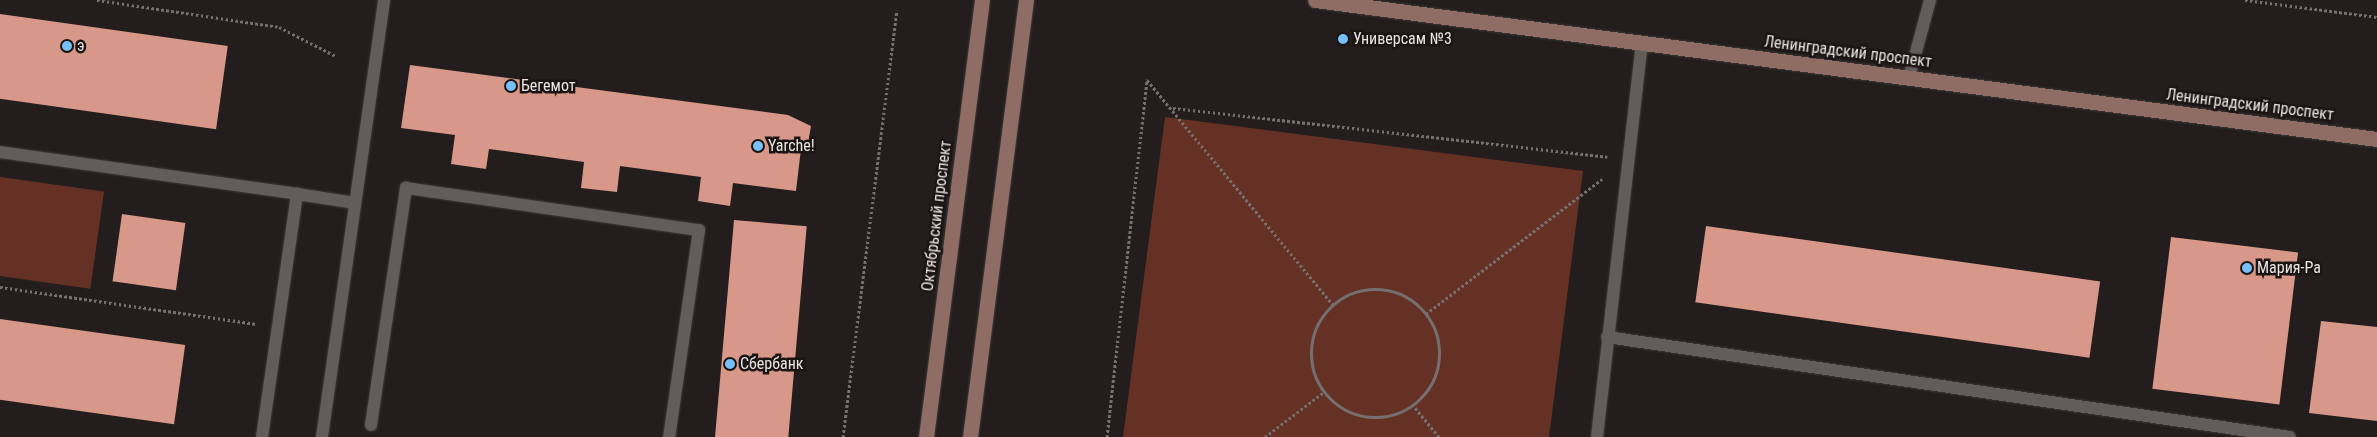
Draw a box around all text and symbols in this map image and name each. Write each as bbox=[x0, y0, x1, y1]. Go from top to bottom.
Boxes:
place label: Универсам №3 bbox=[1353, 29, 1452, 49]
street label: Ленинградский проспект bbox=[1763, 32, 1933, 72]
marker: Универсам №3 bbox=[1337, 33, 1349, 45]
place label: э bbox=[77, 36, 85, 56]
marker: э bbox=[61, 40, 73, 52]
place label: Бегемот bbox=[521, 76, 576, 96]
marker: Бегемот bbox=[505, 80, 517, 92]
street label: Ленинградский проспект bbox=[2165, 85, 2335, 125]
place label: Yarche! bbox=[768, 136, 815, 156]
marker: Yarche! bbox=[752, 140, 764, 152]
street label: Октябрьский проспект bbox=[918, 140, 956, 292]
place label: Мария-Ра bbox=[2257, 258, 2321, 278]
marker: Мария-Ра bbox=[2241, 262, 2253, 274]
place label: Сбербанк bbox=[740, 354, 803, 374]
marker: Сбербанк bbox=[724, 358, 736, 370]

